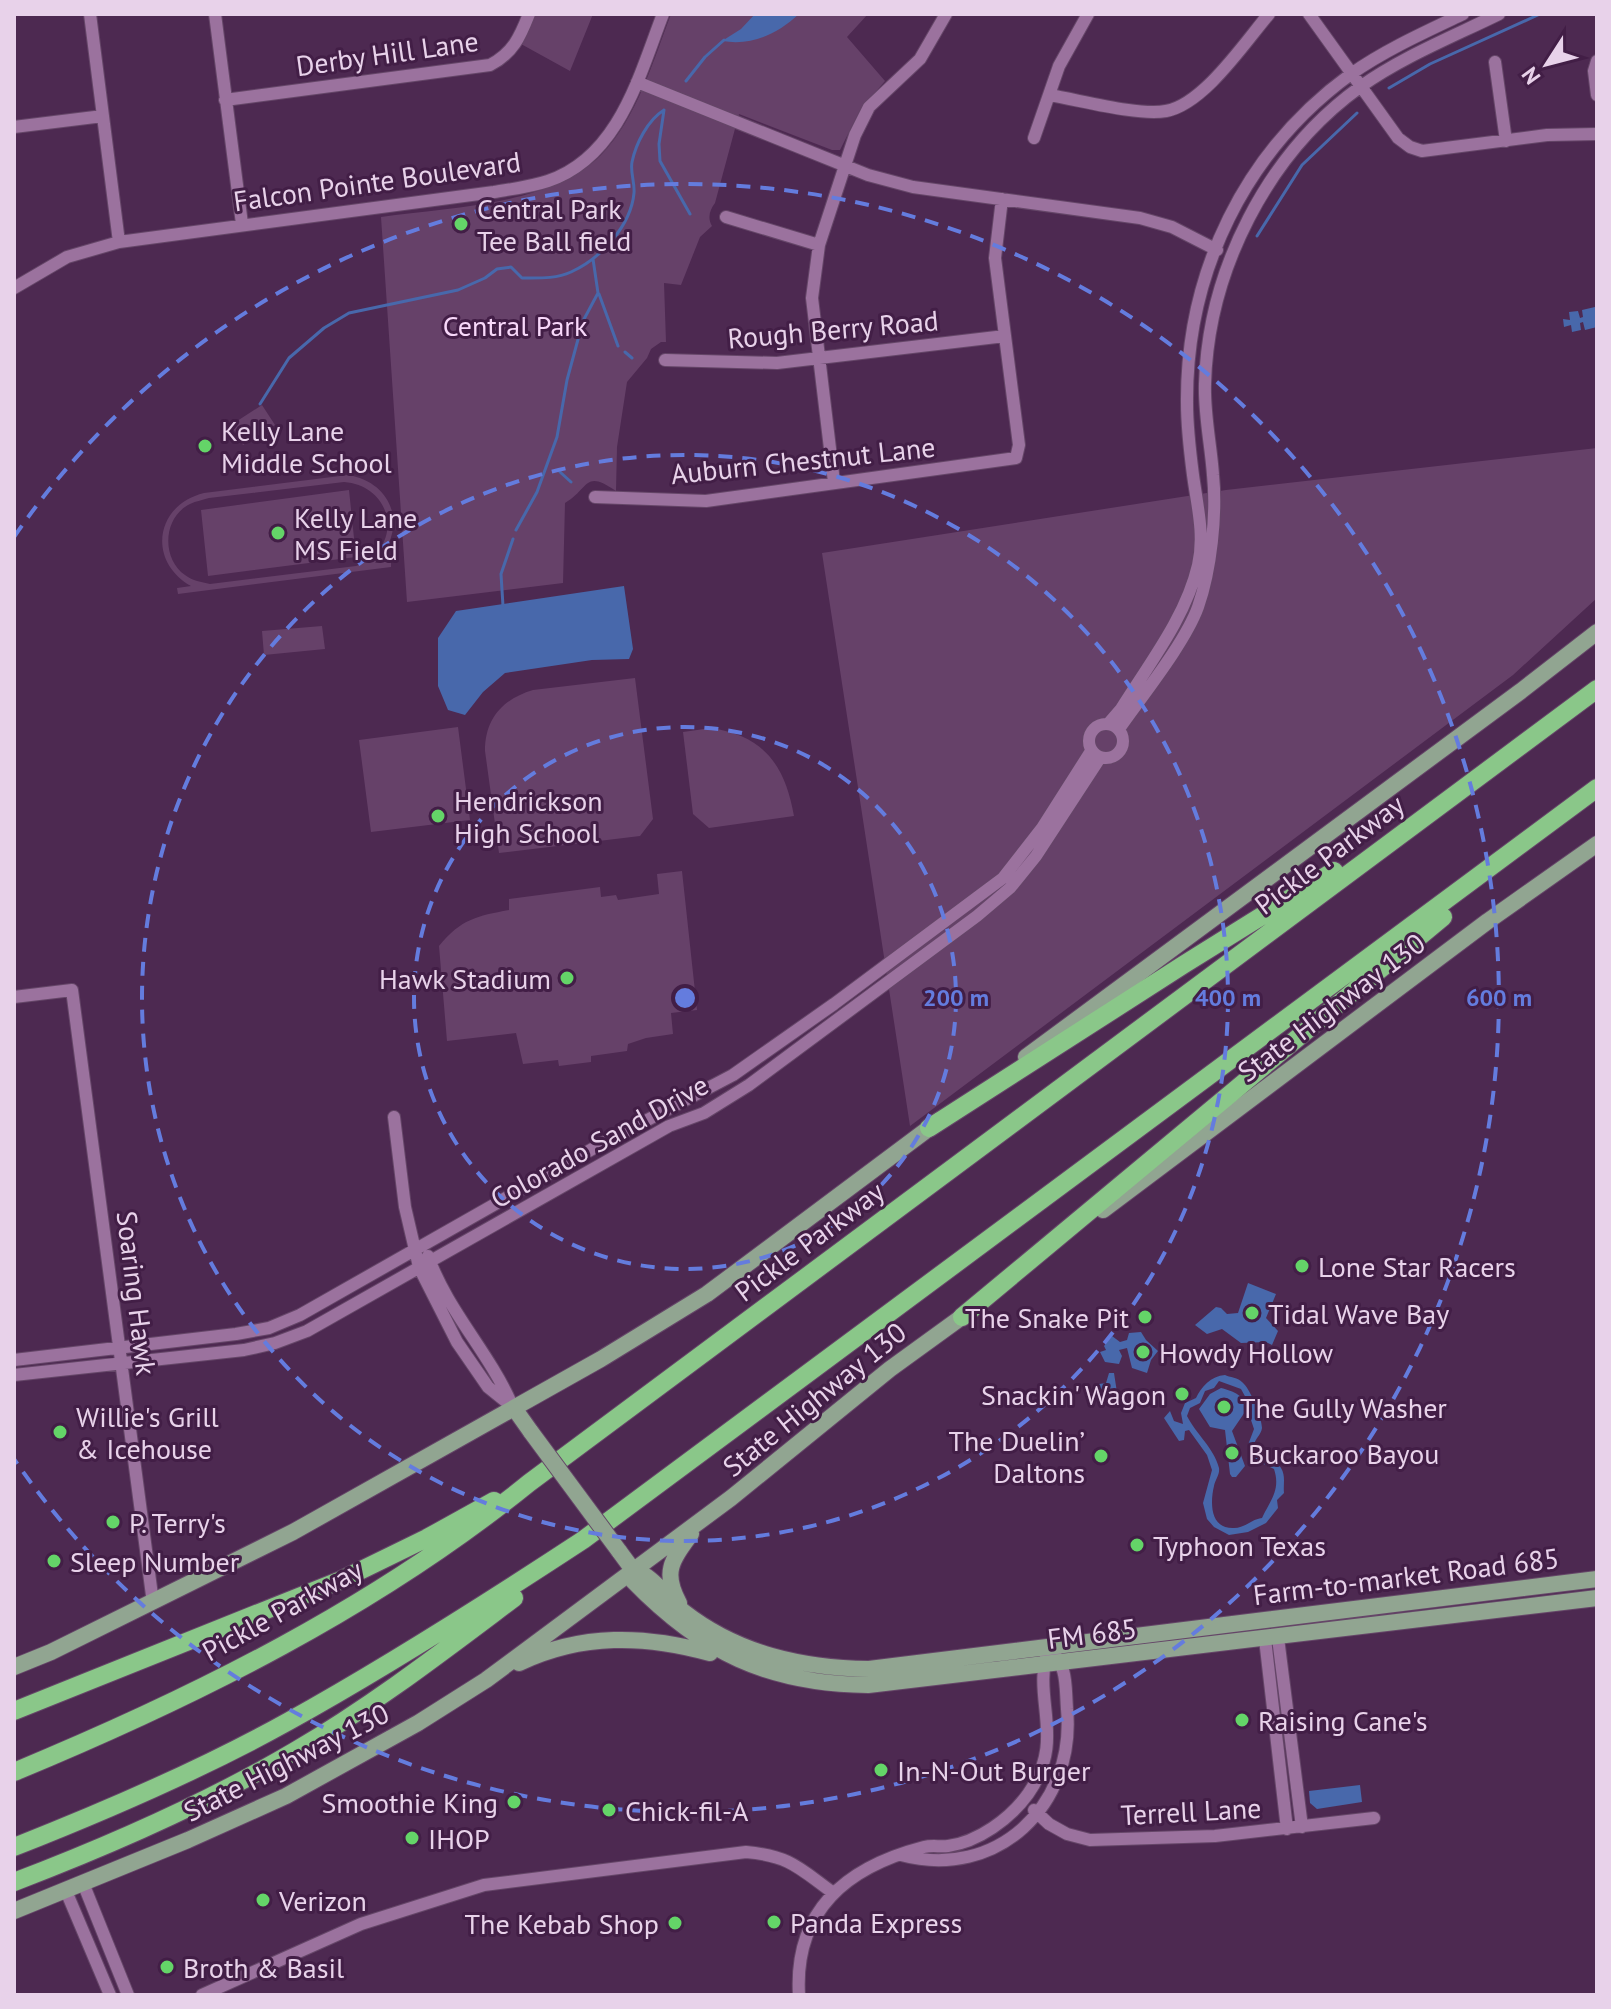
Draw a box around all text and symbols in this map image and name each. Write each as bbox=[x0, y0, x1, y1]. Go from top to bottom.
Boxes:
street label: Derby Hill Lane bbox=[293, 22, 481, 84]
north arrow bbox=[1507, 24, 1587, 104]
text: N bbox=[1515, 62, 1546, 90]
street label: Falcon Pointe Boulevard bbox=[231, 143, 523, 219]
place label: Central Park Tee Ball field bbox=[477, 190, 631, 259]
marker: Central Park Tee Ball field bbox=[452, 215, 470, 233]
street label: Rough Berry Road bbox=[726, 301, 940, 357]
park label: Central Park bbox=[443, 307, 588, 344]
place label: Kelly Lane Middle School bbox=[221, 412, 392, 481]
street label: Auburn Chestnut Lane bbox=[669, 428, 937, 492]
marker: Kelly Lane Middle School bbox=[196, 437, 214, 455]
place label: Kelly Lane MS Field bbox=[294, 499, 417, 568]
marker: Kelly Lane MS Field bbox=[269, 524, 287, 542]
place label: Hendrickson High School bbox=[454, 782, 603, 851]
street label: Pickle Parkway bbox=[1247, 786, 1411, 922]
marker: Hendrickson High School bbox=[429, 807, 447, 825]
street label: State Highway 130 bbox=[1230, 924, 1432, 1090]
place label: Hawk Stadium bbox=[379, 960, 551, 997]
marker: Hawk Stadium bbox=[558, 969, 576, 987]
text: 200 m bbox=[923, 982, 989, 1013]
text: 400 m bbox=[1195, 982, 1261, 1013]
text: 600 m bbox=[1466, 982, 1532, 1013]
centre of rings bbox=[671, 984, 699, 1012]
street label: Colorado Sand Drive bbox=[484, 1066, 714, 1216]
street label: Pickle Parkway bbox=[727, 1173, 891, 1309]
street label: Soaring Hawk bbox=[109, 1209, 166, 1378]
place label: Lone Star Racers bbox=[1318, 1248, 1516, 1285]
marker: Lone Star Racers bbox=[1293, 1257, 1311, 1275]
place label: Tidal Wave Bay bbox=[1268, 1295, 1449, 1332]
place label: The Snake Pit bbox=[965, 1299, 1129, 1336]
marker: Tidal Wave Bay bbox=[1243, 1304, 1261, 1322]
marker: The Snake Pit bbox=[1136, 1308, 1154, 1326]
street label: State Highway 130 bbox=[715, 1314, 913, 1484]
place label: Howdy Hollow bbox=[1159, 1334, 1334, 1371]
marker: Howdy Hollow bbox=[1134, 1343, 1152, 1361]
place label: Snackin' Wagon bbox=[981, 1376, 1166, 1413]
marker: Snackin' Wagon bbox=[1173, 1385, 1191, 1403]
place label: The Gully Washer bbox=[1240, 1389, 1447, 1426]
place label: Willie's Grill & Icehouse bbox=[76, 1398, 219, 1467]
marker: The Gully Washer bbox=[1215, 1398, 1233, 1416]
place label: The Duelin’ Daltons bbox=[948, 1422, 1085, 1491]
marker: Willie's Grill & Icehouse bbox=[51, 1423, 69, 1441]
place label: Buckaroo Bayou bbox=[1248, 1435, 1439, 1472]
marker: Buckaroo Bayou bbox=[1223, 1444, 1241, 1462]
marker: The Duelin’ Daltons bbox=[1092, 1447, 1110, 1465]
place label: P. Terry's bbox=[129, 1504, 226, 1541]
marker: P. Terry's bbox=[104, 1513, 122, 1531]
place label: Typhoon Texas bbox=[1153, 1527, 1326, 1564]
marker: Typhoon Texas bbox=[1128, 1536, 1146, 1554]
street label: Farm-to-market Road 685 bbox=[1251, 1539, 1561, 1613]
place label: Sleep Number bbox=[70, 1543, 240, 1580]
street label: Pickle Parkway bbox=[195, 1551, 369, 1669]
marker: Sleep Number bbox=[45, 1552, 63, 1570]
street label: FM 685 bbox=[1045, 1609, 1139, 1657]
street label: State Highway 130 bbox=[177, 1694, 395, 1830]
place label: Raising Cane's bbox=[1258, 1702, 1428, 1739]
marker: Raising Cane's bbox=[1233, 1711, 1251, 1729]
place label: In-N-Out Burger bbox=[897, 1752, 1091, 1789]
marker: In-N-Out Burger bbox=[872, 1761, 890, 1779]
place label: Smoothie King bbox=[321, 1784, 498, 1821]
street label: Terrell Lane bbox=[1120, 1789, 1262, 1833]
place label: Chick-fil-A bbox=[625, 1792, 749, 1829]
marker: Smoothie King bbox=[505, 1793, 523, 1811]
marker: Chick-fil-A bbox=[600, 1801, 618, 1819]
place label: IHOP bbox=[428, 1820, 490, 1857]
marker: IHOP bbox=[403, 1829, 421, 1847]
place label: Verizon bbox=[278, 1882, 367, 1919]
marker: Verizon bbox=[254, 1891, 272, 1909]
place label: Panda Express bbox=[790, 1904, 962, 1941]
place label: The Kebab Shop bbox=[465, 1905, 659, 1942]
marker: Panda Express bbox=[765, 1913, 783, 1931]
marker: The Kebab Shop bbox=[666, 1914, 684, 1932]
place label: Broth & Basil bbox=[183, 1949, 344, 1986]
marker: Broth & Basil bbox=[158, 1958, 176, 1976]

